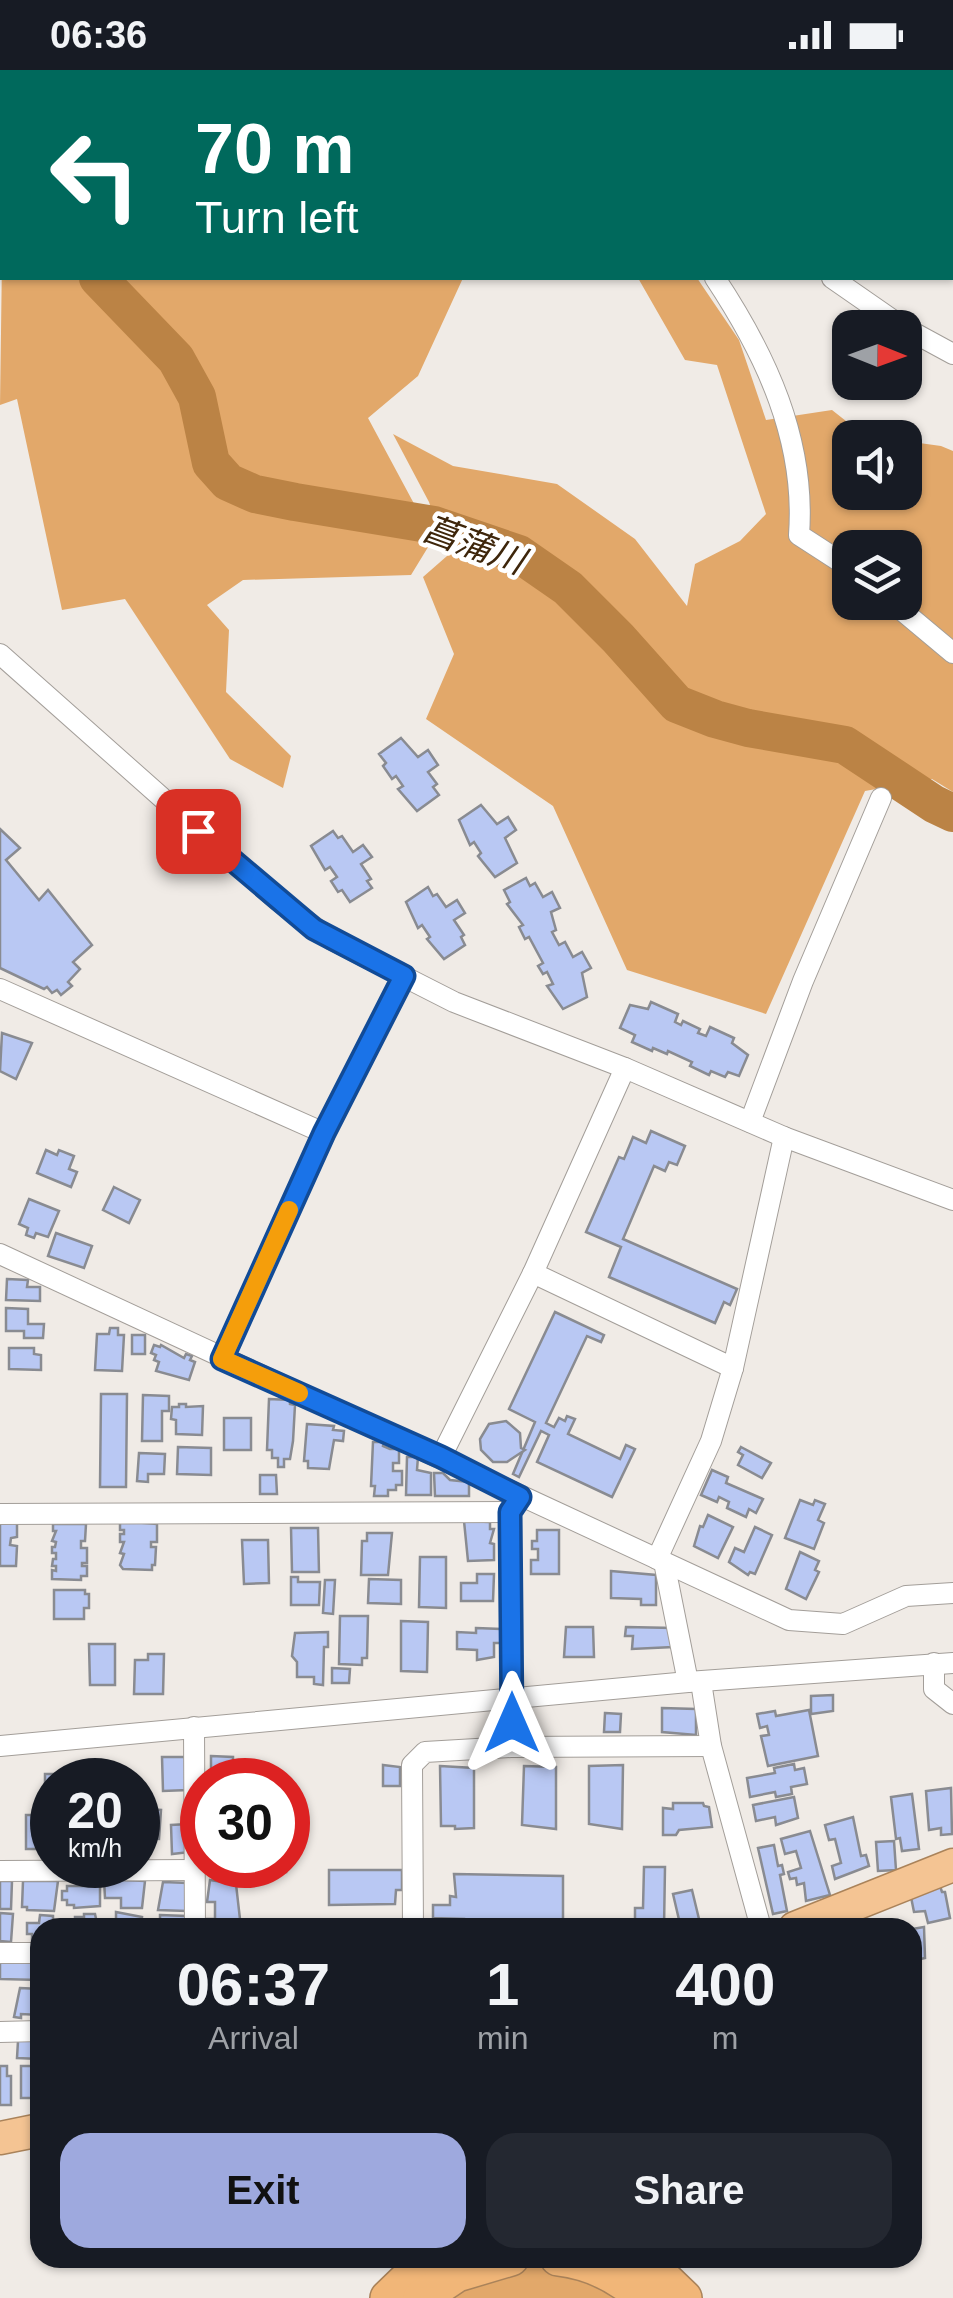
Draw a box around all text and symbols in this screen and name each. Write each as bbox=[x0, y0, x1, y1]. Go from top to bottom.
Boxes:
text: 06:36 bbox=[50, 14, 147, 56]
icon: left bbox=[30, 110, 160, 240]
text: 70 m bbox=[195, 110, 355, 188]
text: Turn left bbox=[195, 192, 358, 243]
north arrow bbox=[832, 310, 922, 400]
map controls bbox=[832, 310, 922, 620]
button: sound bbox=[832, 420, 922, 510]
water label: 菖蒲川 bbox=[418, 508, 534, 582]
button: layers bbox=[832, 530, 922, 620]
pin bbox=[156, 789, 241, 874]
icon: arrive bbox=[171, 804, 226, 859]
position arrow bbox=[460, 1671, 564, 1775]
speed limit sign: 30 bbox=[180, 1758, 310, 1888]
text: 20 bbox=[67, 1783, 123, 1839]
text: km/h bbox=[68, 1834, 122, 1862]
text: 06:37 bbox=[177, 1951, 330, 2018]
text: 1 bbox=[486, 1951, 519, 2018]
text: 400 bbox=[675, 1951, 775, 2018]
text: Arrival bbox=[208, 2020, 299, 2056]
text: min bbox=[477, 2020, 528, 2056]
text: m bbox=[712, 2020, 739, 2056]
button: Exit bbox=[60, 2133, 466, 2248]
button: Share bbox=[486, 2133, 892, 2248]

